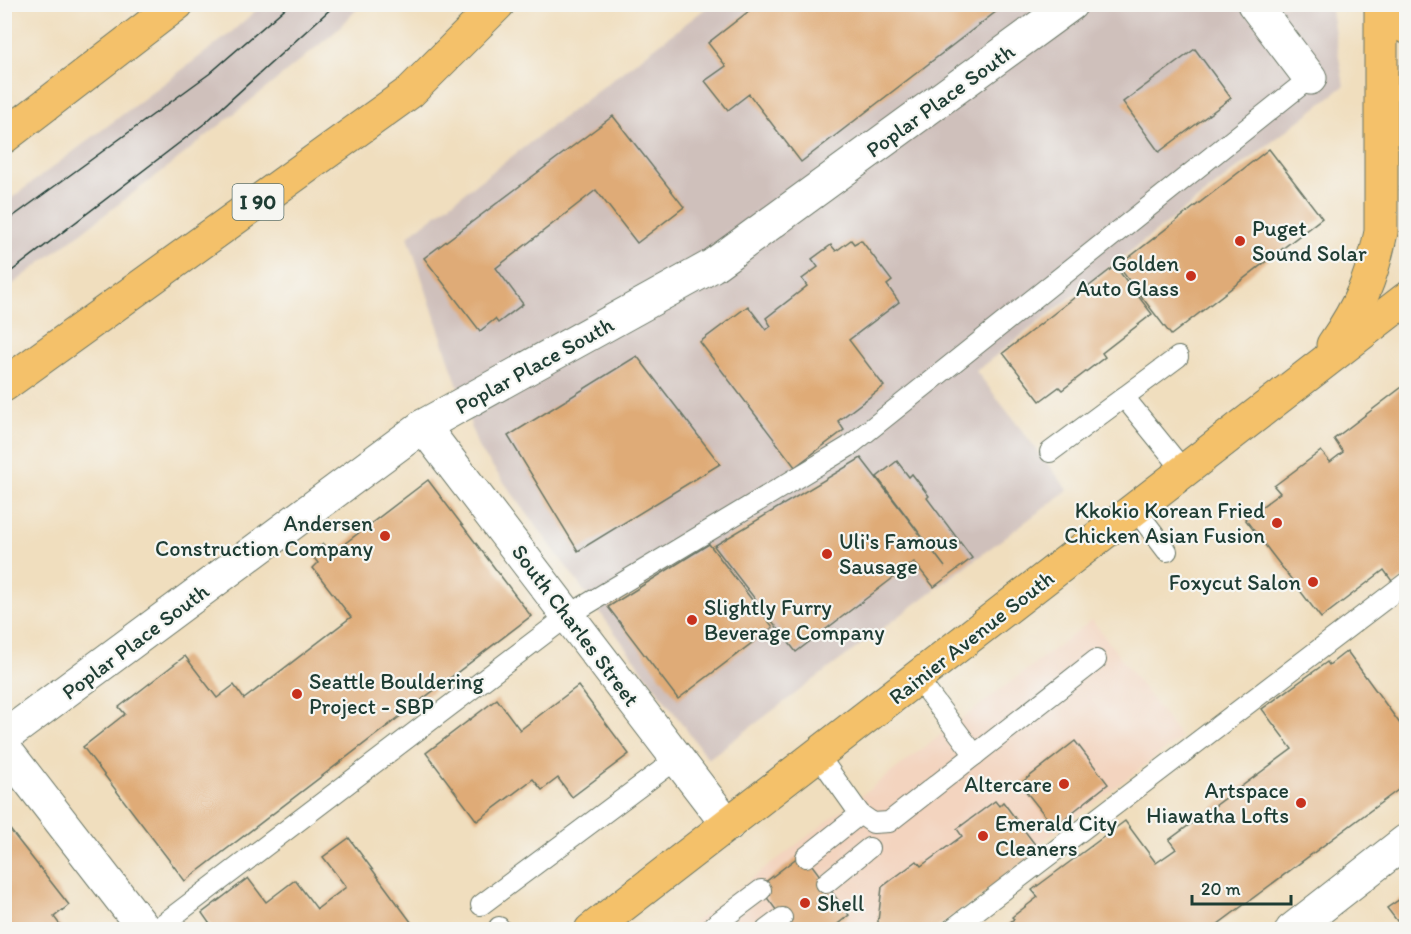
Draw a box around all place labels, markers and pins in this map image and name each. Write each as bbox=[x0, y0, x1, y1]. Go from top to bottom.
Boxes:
place label: Puget Sound Solar bbox=[1252, 215, 1367, 267]
marker: Puget Sound Solar bbox=[1233, 234, 1247, 248]
place label: Golden Auto Glass bbox=[1076, 250, 1180, 302]
marker: Golden Auto Glass bbox=[1184, 269, 1198, 283]
place label: Kkokio Korean Fried Chicken Asian Fusion bbox=[1064, 497, 1265, 549]
place label: Andersen Construction Company bbox=[155, 510, 374, 562]
marker: Kkokio Korean Fried Chicken Asian Fusion bbox=[1270, 516, 1284, 530]
place label: Uli's Famous Sausage bbox=[839, 528, 958, 580]
marker: Andersen Construction Company bbox=[378, 529, 392, 543]
marker: Uli's Famous Sausage bbox=[820, 547, 834, 561]
place label: Foxycut Salon bbox=[1169, 569, 1302, 596]
marker: Foxycut Salon bbox=[1306, 575, 1320, 589]
place label: Slightly Furry Beverage Company bbox=[704, 594, 885, 646]
marker: Slightly Furry Beverage Company bbox=[685, 613, 699, 627]
place label: Seattle Bouldering Project - SBP bbox=[309, 668, 485, 720]
marker: Seattle Bouldering Project - SBP bbox=[290, 687, 304, 701]
place label: Altercare bbox=[964, 771, 1052, 798]
marker: Altercare bbox=[1057, 777, 1071, 791]
place label: Artspace Hiawatha Lofts bbox=[1146, 777, 1289, 829]
marker: Artspace Hiawatha Lofts bbox=[1294, 796, 1308, 810]
place label: Emerald City Cleaners bbox=[995, 810, 1118, 862]
marker: Emerald City Cleaners bbox=[976, 829, 990, 843]
place label: Shell bbox=[817, 890, 864, 917]
marker: Shell bbox=[798, 896, 812, 910]

